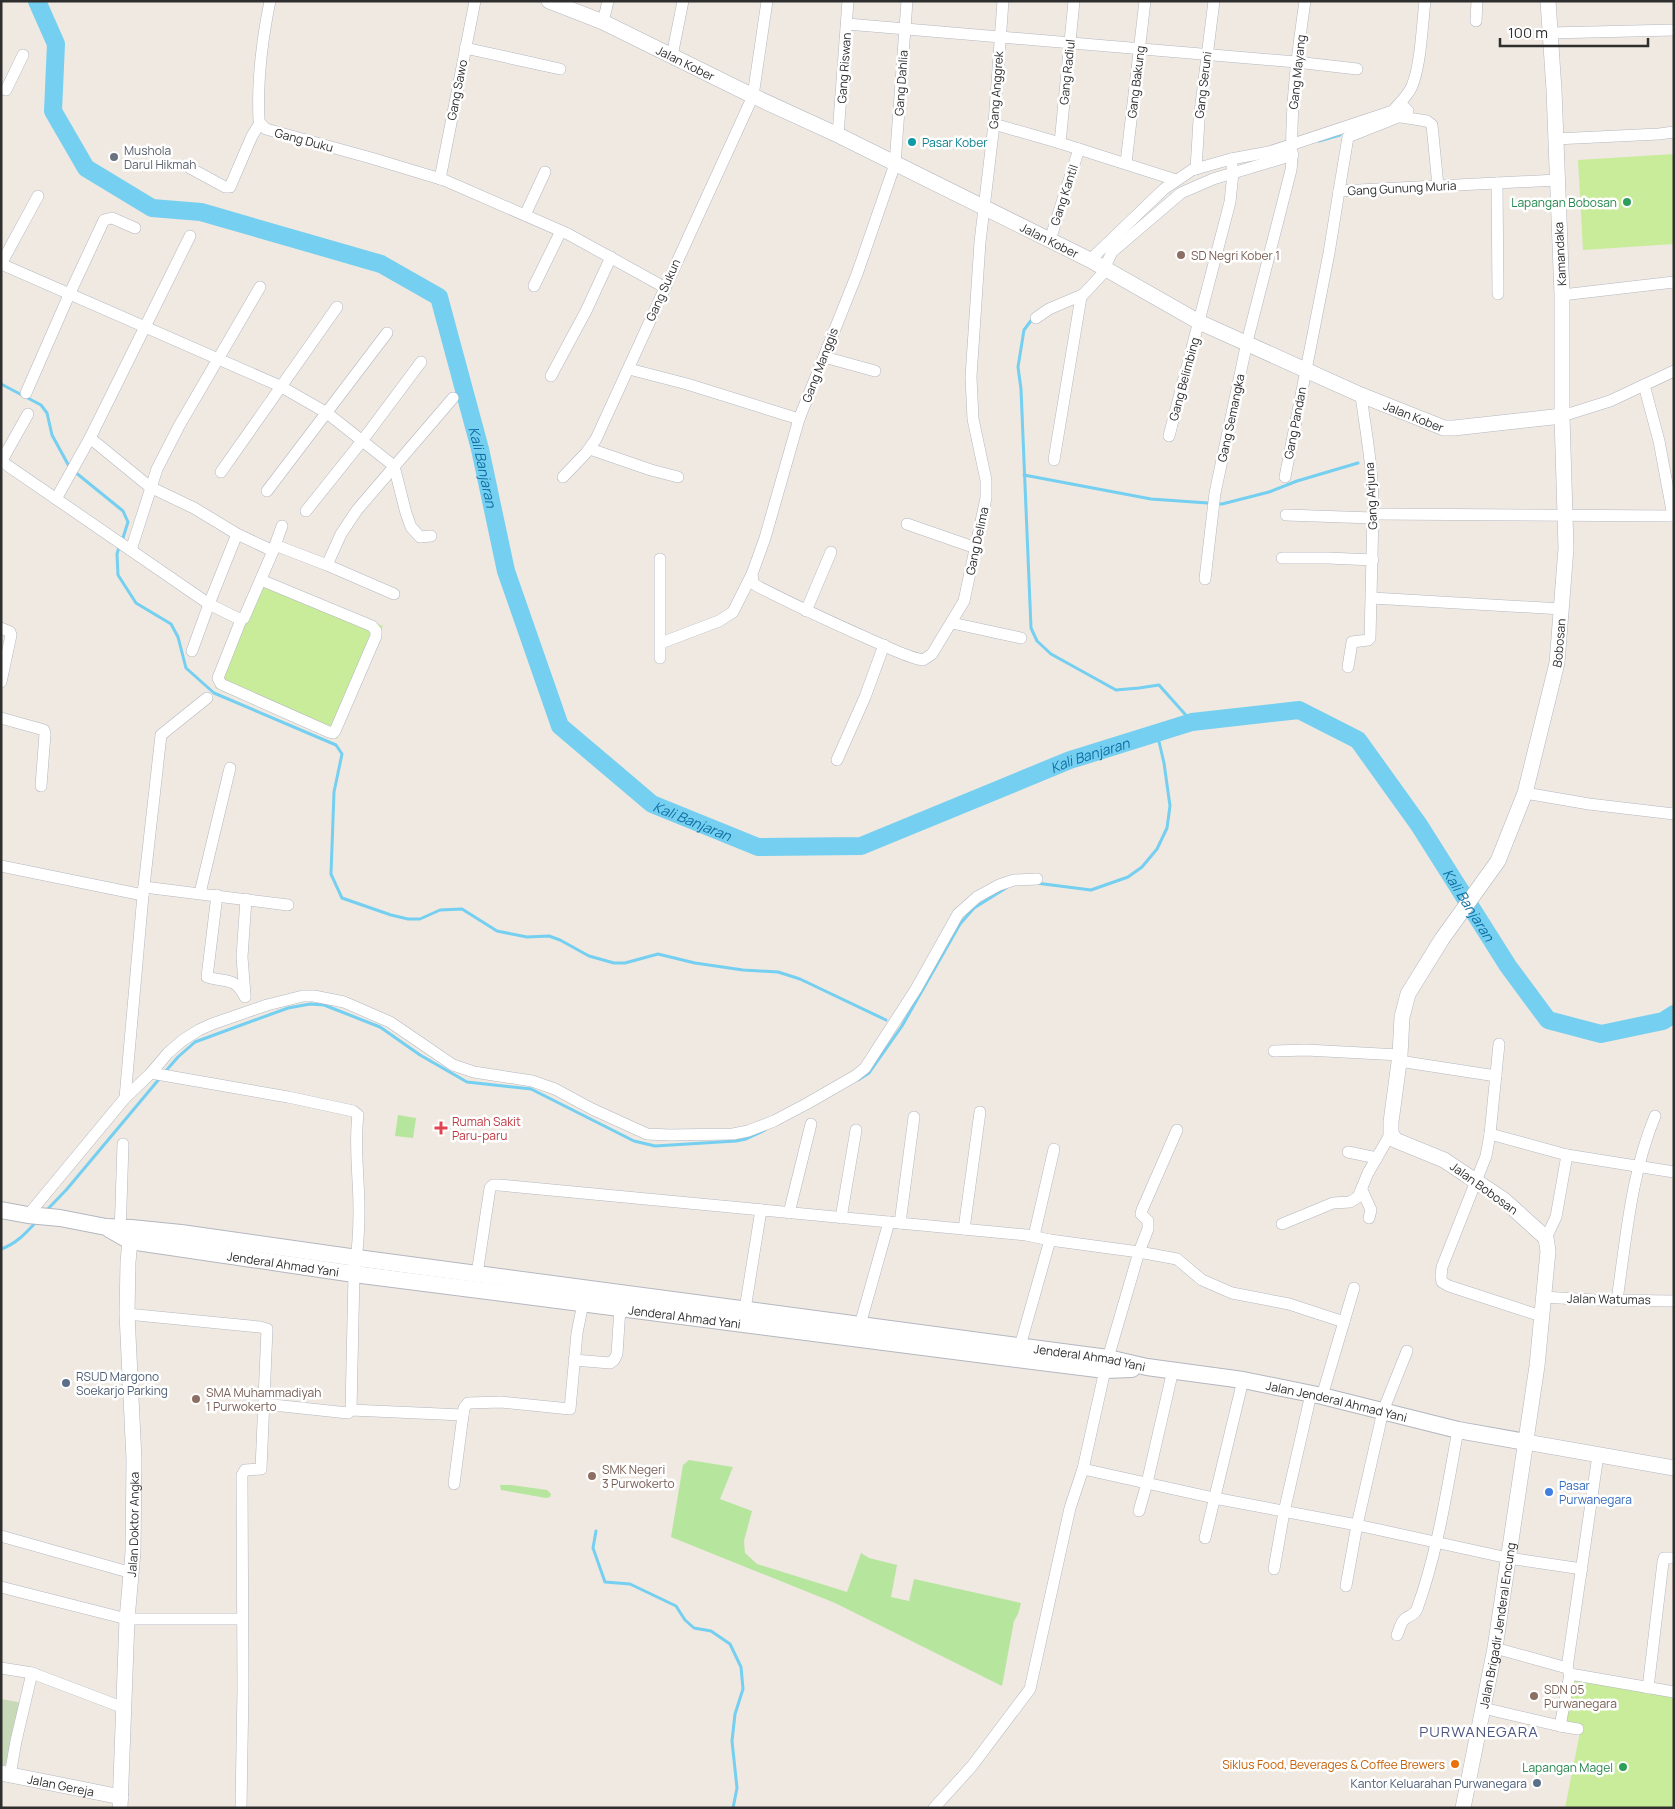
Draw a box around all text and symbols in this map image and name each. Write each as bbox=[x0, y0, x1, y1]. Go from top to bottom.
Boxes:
scale bar bbox=[1500, 15, 1648, 47]
text: 100 m bbox=[1508, 22, 1548, 43]
street label: Gang Riswan bbox=[833, 32, 855, 104]
street label: Gang Mayang bbox=[1285, 34, 1309, 110]
street label: Gang Radiul bbox=[1055, 38, 1079, 106]
street label: Jalan Kober bbox=[653, 41, 718, 85]
street label: Gang Bakung bbox=[1123, 45, 1149, 119]
street label: Gang Dahlia bbox=[890, 50, 912, 116]
street label: Gang Anggrek bbox=[985, 50, 1007, 129]
street label: Gang Seruni bbox=[1190, 50, 1216, 120]
street label: Gang Sawo bbox=[443, 58, 471, 122]
street label: Gang Duku bbox=[273, 124, 335, 156]
place label: Pasar Kober bbox=[922, 134, 988, 151]
marker: Pasar Kober bbox=[906, 136, 918, 148]
place label: Mushola Darul Hikmah bbox=[124, 142, 196, 173]
marker: Mushola Darul Hikmah bbox=[108, 151, 120, 163]
street label: Gang Kantil bbox=[1046, 162, 1082, 228]
street label: Gang Gunung Muria bbox=[1347, 177, 1457, 199]
place label: Lapangan Bobosan bbox=[1511, 194, 1617, 211]
marker: Lapangan Bobosan bbox=[1621, 196, 1633, 208]
street label: Jalan Kober bbox=[1017, 218, 1082, 262]
street label: Kamandaka bbox=[1550, 222, 1570, 286]
place label: SD Negri Kober 1 bbox=[1191, 247, 1280, 264]
marker: SD Negri Kober 1 bbox=[1175, 249, 1187, 261]
street label: Gang Sukun bbox=[642, 256, 684, 324]
street label: Gang Manggis bbox=[798, 325, 842, 405]
street label: Gang Belimbing bbox=[1165, 335, 1203, 423]
street label: Gang Semangka bbox=[1213, 372, 1249, 464]
street label: Gang Pandan bbox=[1280, 385, 1310, 461]
street label: Jalan Kober bbox=[1381, 396, 1447, 436]
water label: Kali Banjaran bbox=[465, 424, 502, 510]
street label: Gang Arjuna bbox=[1361, 462, 1381, 530]
street label: Gang Delima bbox=[961, 505, 993, 577]
street label: Bobosan bbox=[1548, 618, 1569, 669]
water label: Kali Banjaran bbox=[1047, 732, 1132, 777]
water label: Kali Banjaran bbox=[651, 796, 735, 845]
water label: Kali Banjaran bbox=[1439, 865, 1500, 945]
place label: Rumah Sakit Paru-paru bbox=[452, 1113, 521, 1144]
marker: Rumah Sakit Paru-paru bbox=[434, 1121, 448, 1135]
street label: Jalan Bobosan bbox=[1447, 1158, 1521, 1218]
street label: Jenderal Ahmad Yani bbox=[226, 1247, 340, 1280]
street label: Jalan Watumas bbox=[1567, 1290, 1651, 1308]
street label: Jenderal Ahmad Yani bbox=[628, 1301, 742, 1332]
street label: Jenderal Ahmad Yani bbox=[1033, 1340, 1147, 1375]
place label: RSUD Margono Soekarjo Parking bbox=[76, 1368, 168, 1399]
street label: Jalan Jenderal Ahmad Yani bbox=[1265, 1376, 1409, 1425]
marker: RSUD Margono Soekarjo Parking bbox=[60, 1377, 72, 1389]
place label: SMA Muhammadiyah 1 Purwokerto bbox=[206, 1384, 321, 1415]
marker: SMA Muhammadiyah 1 Purwokerto bbox=[190, 1393, 202, 1405]
place label: SMK Negeri 3 Purwokerto bbox=[602, 1461, 675, 1492]
marker: SMK Negeri 3 Purwokerto bbox=[586, 1470, 598, 1482]
street label: Jalan Doktor Angka bbox=[122, 1472, 142, 1578]
place label: Pasar Purwanegara bbox=[1559, 1477, 1632, 1508]
marker: Pasar Purwanegara bbox=[1543, 1486, 1555, 1498]
street label: Jalan Brigadir Jenderal Encung bbox=[1475, 1541, 1519, 1710]
place label: SDN 05 Purwanegara bbox=[1544, 1681, 1617, 1712]
marker: SDN 05 Purwanegara bbox=[1528, 1690, 1540, 1702]
district label: PURWANEGARA bbox=[1419, 1721, 1539, 1742]
place label: Siklus Food, Beverages & Coffee Brewers bbox=[1222, 1756, 1445, 1773]
marker: Siklus Food, Beverages & Coffee Brewers bbox=[1449, 1758, 1461, 1770]
place label: Lapangan Magel bbox=[1522, 1759, 1613, 1776]
marker: Lapangan Magel bbox=[1617, 1761, 1629, 1773]
street label: Jalan Gereja bbox=[26, 1770, 96, 1800]
place label: Kantor Keluarahan Purwanegara bbox=[1351, 1775, 1527, 1792]
marker: Kantor Keluarahan Purwanegara bbox=[1531, 1777, 1543, 1789]

